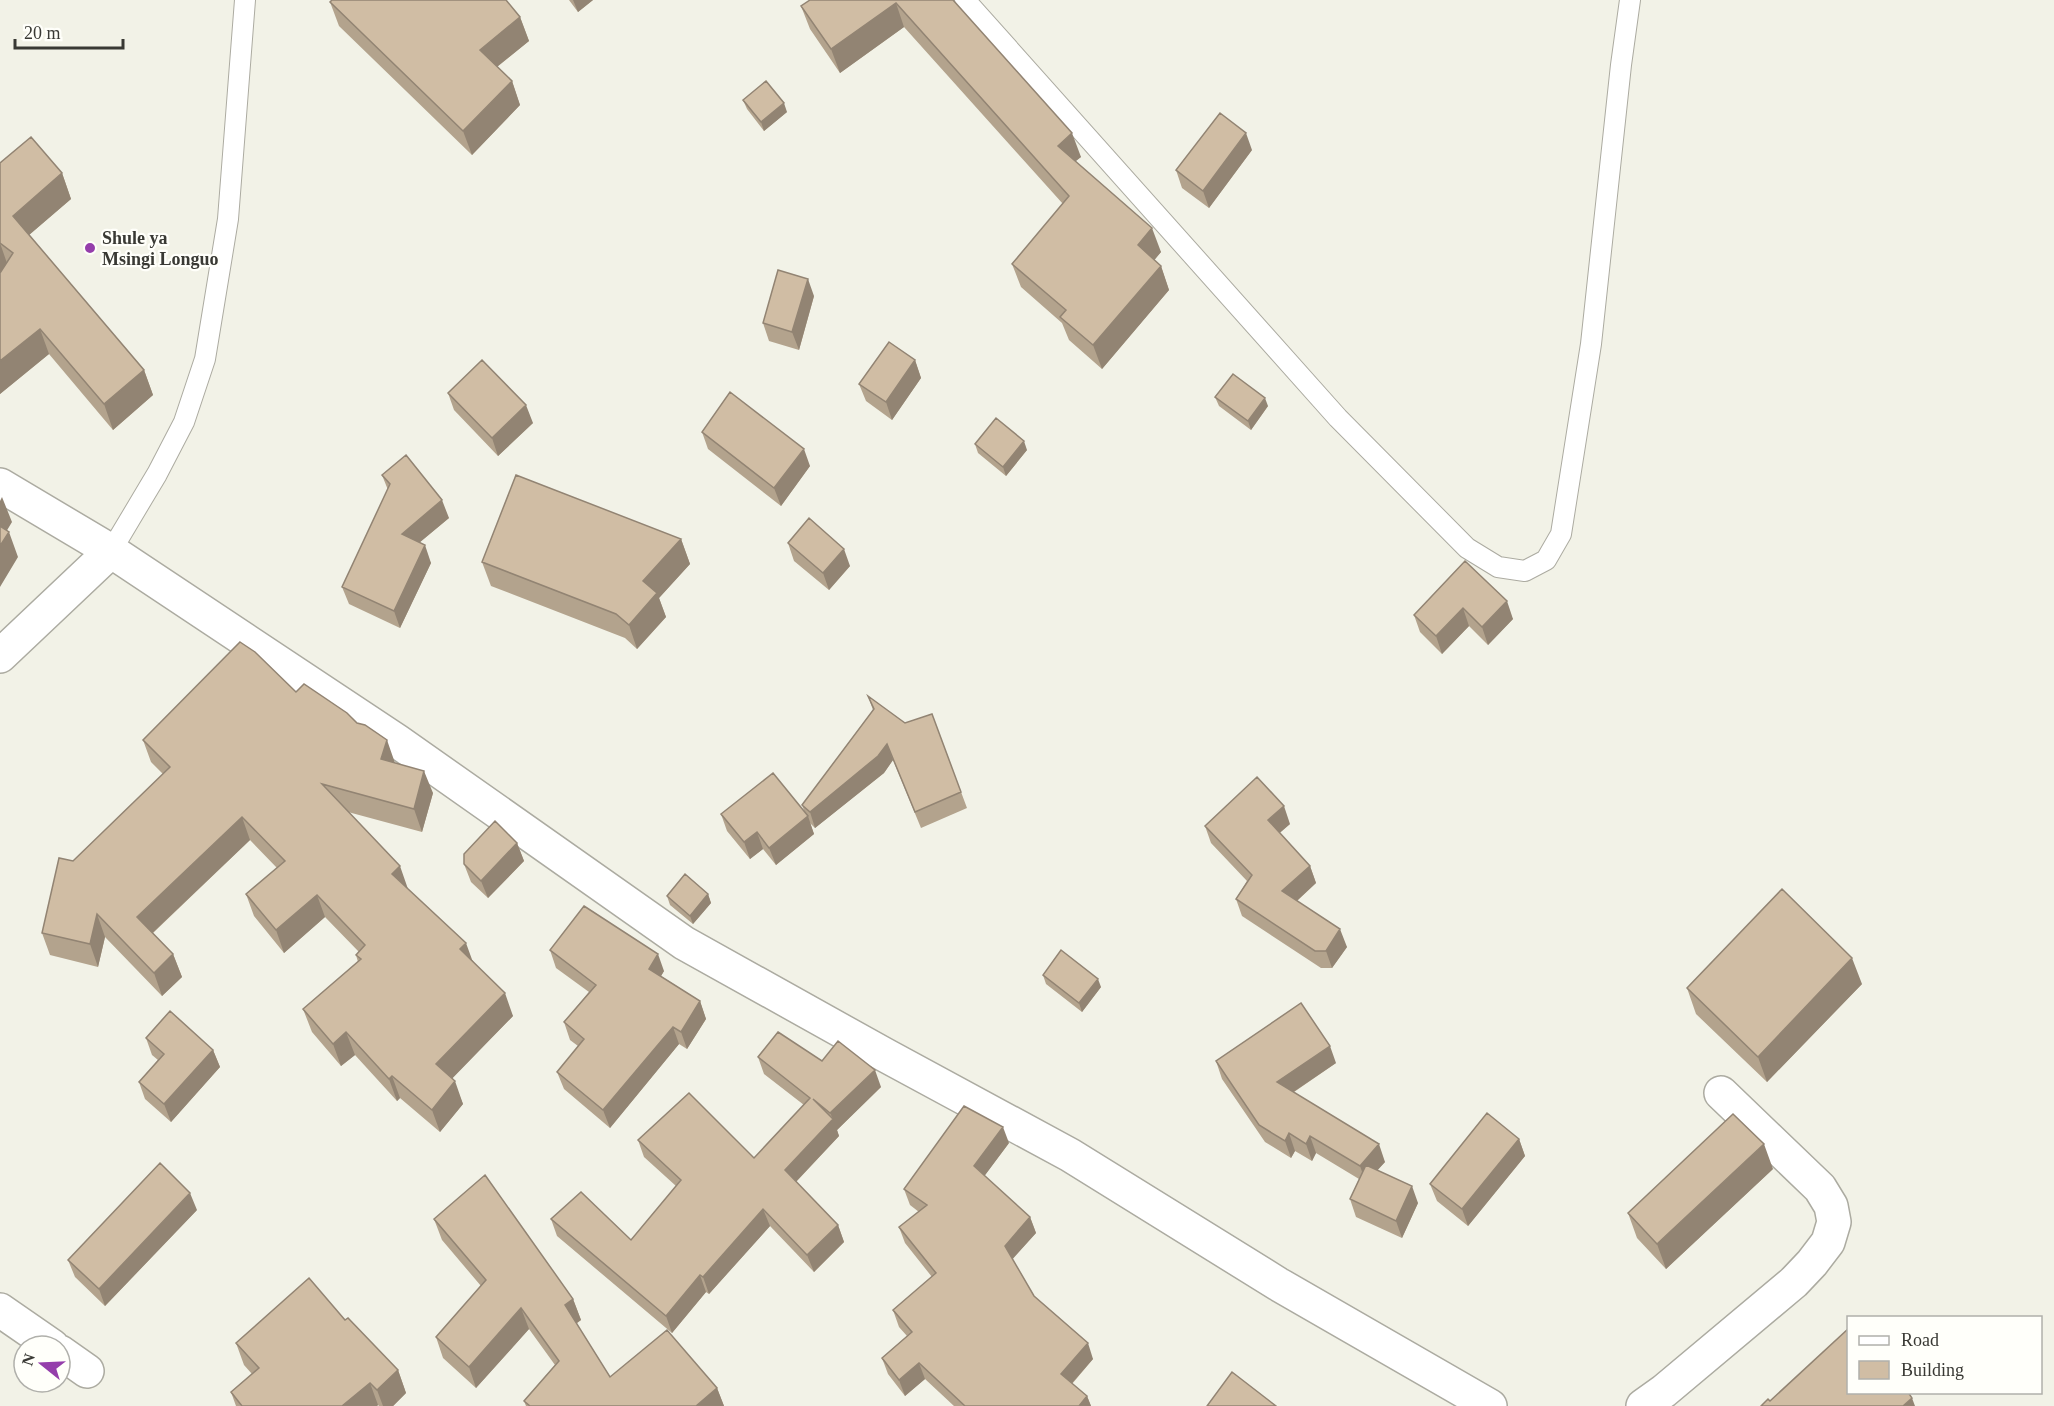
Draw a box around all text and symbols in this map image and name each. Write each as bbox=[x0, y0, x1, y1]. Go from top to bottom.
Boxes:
scale bar bbox=[15, 12, 123, 50]
text: 20 m bbox=[24, 23, 61, 43]
place label: Shule ya Msingi Longuo bbox=[102, 228, 219, 269]
marker: Shule ya Msingi Longuo bbox=[83, 241, 97, 255]
legend bbox=[1847, 1316, 2042, 1394]
text: Road bbox=[1901, 1330, 1939, 1350]
north arrow bbox=[12, 1334, 72, 1394]
text: N bbox=[18, 1351, 38, 1368]
text: Building bbox=[1901, 1360, 1964, 1380]

